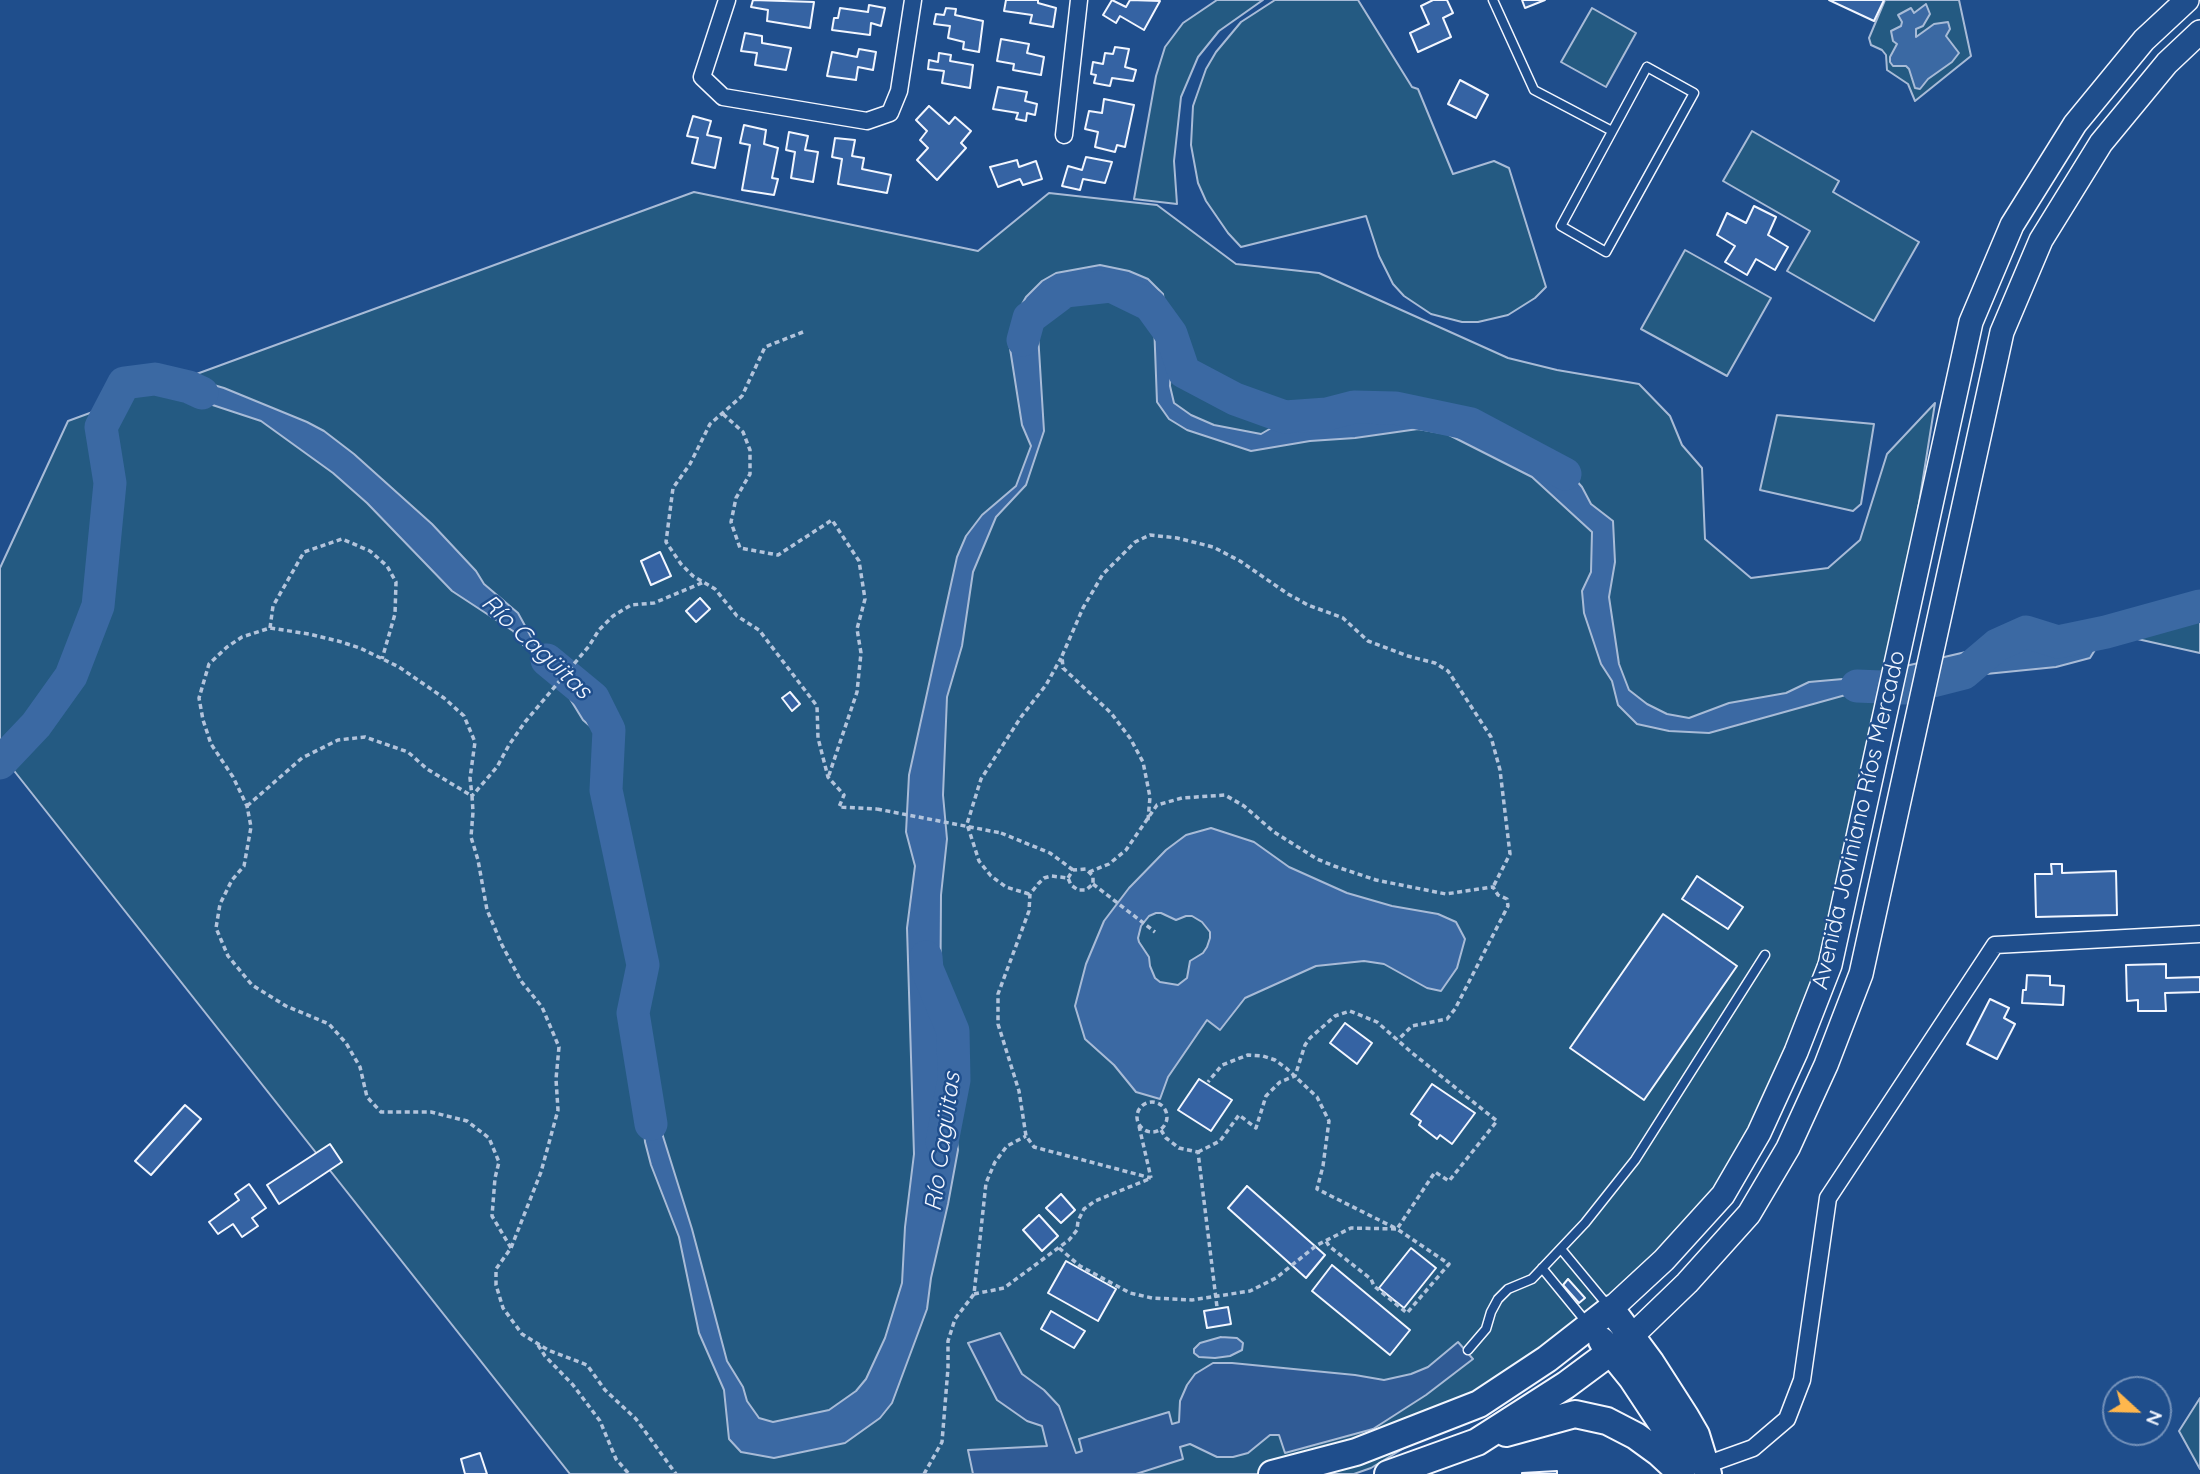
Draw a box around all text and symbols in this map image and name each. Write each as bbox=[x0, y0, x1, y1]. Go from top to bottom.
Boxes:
water label: Río Cagüitas bbox=[475, 589, 597, 705]
street label: Avenida Joviniano Ríos Mercado bbox=[1807, 648, 1911, 992]
water label: Río Cagüitas bbox=[919, 1071, 967, 1213]
north arrow bbox=[2102, 1376, 2172, 1446]
text: N bbox=[2141, 1407, 2168, 1429]

